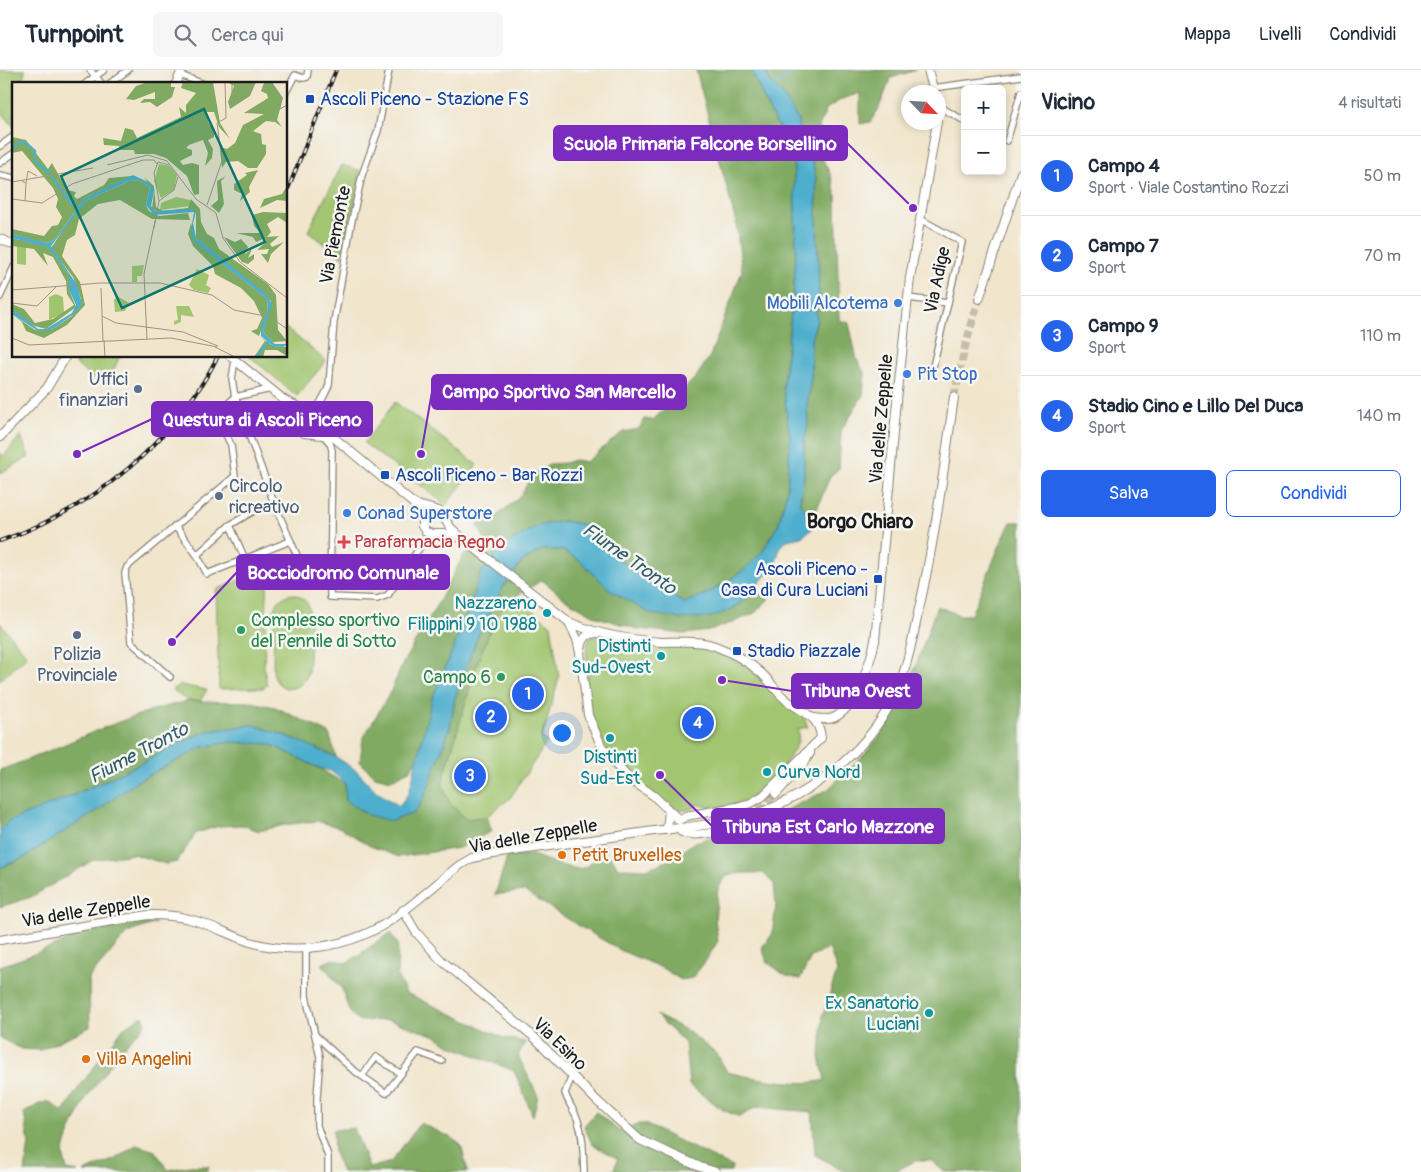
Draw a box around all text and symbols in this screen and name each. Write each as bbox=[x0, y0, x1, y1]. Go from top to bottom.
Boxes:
search box bbox=[153, 12, 503, 57]
text: Turnpoint bbox=[25, 20, 123, 49]
icon: search bbox=[171, 21, 199, 49]
text: Cerca qui bbox=[211, 23, 283, 47]
text: Mappa bbox=[1184, 23, 1231, 46]
text: Livelli bbox=[1259, 23, 1301, 46]
text: Condividi bbox=[1329, 23, 1396, 46]
inset map bbox=[12, 82, 288, 358]
north arrow bbox=[901, 85, 946, 130]
map controls bbox=[961, 85, 1006, 175]
button: + bbox=[961, 85, 1006, 130]
place label: Ascoli Piceno - Stazione FS bbox=[320, 88, 529, 111]
text: Vicino bbox=[1041, 89, 1095, 116]
marker: Ascoli Piceno - Stazione FS bbox=[304, 93, 316, 105]
text: 4 risultati bbox=[1338, 93, 1401, 113]
callout: Scuola Primaria Falcone Borsellino bbox=[554, 126, 847, 160]
button: − bbox=[961, 130, 1006, 175]
text: Scuola Primaria Falcone Borsellino bbox=[563, 132, 837, 156]
text: Campo 4 bbox=[1088, 154, 1160, 178]
text: 1 bbox=[1054, 166, 1060, 186]
text: 50 m bbox=[1364, 166, 1401, 186]
text: Sport · Viale Costantino Rozzi bbox=[1088, 178, 1289, 198]
street label: Via Piemonte bbox=[315, 184, 356, 286]
text: Campo 7 bbox=[1088, 234, 1159, 258]
street label: Via Adige bbox=[919, 244, 956, 316]
text: 2 bbox=[1053, 246, 1061, 266]
text: 70 m bbox=[1364, 246, 1401, 266]
text: Sport bbox=[1088, 258, 1126, 278]
place label: Mobili Alcotema bbox=[767, 292, 888, 315]
marker: Mobili Alcotema bbox=[892, 297, 904, 309]
text: Campo 9 bbox=[1088, 314, 1159, 338]
text: 3 bbox=[1053, 326, 1061, 346]
text: 110 m bbox=[1360, 326, 1401, 346]
text: Sport bbox=[1088, 338, 1126, 358]
street label: Via delle Zeppelle bbox=[864, 353, 899, 485]
place label: Pit Stop bbox=[917, 363, 977, 386]
place label: Uffici finanziari bbox=[59, 368, 128, 412]
marker: Pit Stop bbox=[901, 368, 913, 380]
callout: Campo Sportivo San Marcello bbox=[432, 375, 686, 409]
text: Campo Sportivo San Marcello bbox=[442, 380, 677, 404]
marker: Uffici finanziari bbox=[132, 383, 144, 395]
text: Stadio Cino e Lillo Del Duca bbox=[1088, 394, 1303, 418]
callout: Questura di Ascoli Piceno bbox=[152, 402, 372, 436]
text: 4 bbox=[1052, 406, 1062, 426]
text: 140 m bbox=[1357, 406, 1401, 426]
text: Questura di Ascoli Piceno bbox=[162, 408, 362, 432]
text: Sport bbox=[1088, 418, 1126, 438]
place label: Ascoli Piceno - Bar Rozzi bbox=[395, 464, 582, 487]
marker: Ascoli Piceno - Bar Rozzi bbox=[379, 469, 391, 481]
button: Salva bbox=[1041, 470, 1216, 517]
button: Condividi bbox=[1226, 470, 1401, 517]
place label: Circolo ricreativo bbox=[229, 475, 300, 519]
marker: Circolo ricreativo bbox=[213, 490, 225, 502]
place label: Conad Superstore bbox=[357, 502, 492, 525]
marker: Conad Superstore bbox=[341, 507, 353, 519]
district label: Borgo Chiaro bbox=[807, 509, 914, 534]
water label: Fiume Tronto bbox=[578, 518, 682, 601]
place label: Parafarmacia Regno bbox=[354, 531, 506, 554]
marker: Parafarmacia Regno bbox=[338, 536, 350, 548]
callout: Bocciodromo Comunale bbox=[237, 555, 449, 589]
place label: Ascoli Piceno - Casa di Cura Luciani bbox=[721, 558, 868, 602]
text: Bocciodromo Comunale bbox=[247, 561, 439, 585]
marker: Ascoli Piceno - Casa di Cura Luciani bbox=[872, 573, 884, 585]
place label: Nazzareno Filippini 9 10 1988 bbox=[407, 592, 537, 636]
marker: Nazzareno Filippini 9 10 1988 bbox=[541, 607, 553, 619]
place label: Complesso sportivo del Pennile di Sotto bbox=[251, 609, 400, 653]
marker: Complesso sportivo del Pennile di Sotto bbox=[235, 624, 247, 636]
marker: Polizia Provinciale bbox=[71, 629, 83, 641]
place label: Distinti Sud-Ovest bbox=[571, 635, 652, 679]
place label: Stadio Piazzale bbox=[747, 640, 861, 663]
place label: Polizia Provinciale bbox=[37, 643, 117, 687]
marker: Stadio Piazzale bbox=[731, 645, 743, 657]
marker: Distinti Sud-Ovest bbox=[655, 650, 667, 662]
place label: Campo 6 bbox=[423, 666, 491, 689]
marker: Campo 6 bbox=[495, 671, 507, 683]
callout: Tribuna Ovest bbox=[792, 674, 921, 708]
pin: 1 bbox=[512, 675, 544, 713]
text: Tribuna Ovest bbox=[801, 679, 912, 703]
pin: 2 bbox=[475, 698, 507, 736]
pin: 4 bbox=[682, 704, 714, 742]
water label: Fiume Tronto bbox=[85, 716, 194, 789]
your location bbox=[549, 720, 575, 746]
marker: Distinti Sud-Est bbox=[604, 732, 616, 744]
place label: Distinti Sud-Est bbox=[580, 746, 641, 790]
pin: 3 bbox=[454, 757, 486, 795]
place label: Curva Nord bbox=[777, 761, 861, 784]
marker: Curva Nord bbox=[761, 766, 773, 778]
callout: Tribuna Est Carlo Mazzone bbox=[712, 809, 944, 843]
street label: Via delle Zeppelle bbox=[467, 814, 599, 859]
text: Tribuna Est Carlo Mazzone bbox=[721, 815, 934, 839]
place label: Petit Bruxelles bbox=[572, 844, 681, 867]
marker: Petit Bruxelles bbox=[556, 849, 568, 861]
street label: Via delle Zeppelle bbox=[20, 890, 152, 933]
place label: Ex Sanatorio Luciani bbox=[825, 992, 919, 1036]
marker: Ex Sanatorio Luciani bbox=[923, 1007, 935, 1019]
street label: Via Esino bbox=[528, 1013, 592, 1076]
place label: Villa Angelini bbox=[96, 1048, 191, 1071]
marker: Villa Angelini bbox=[80, 1053, 92, 1065]

